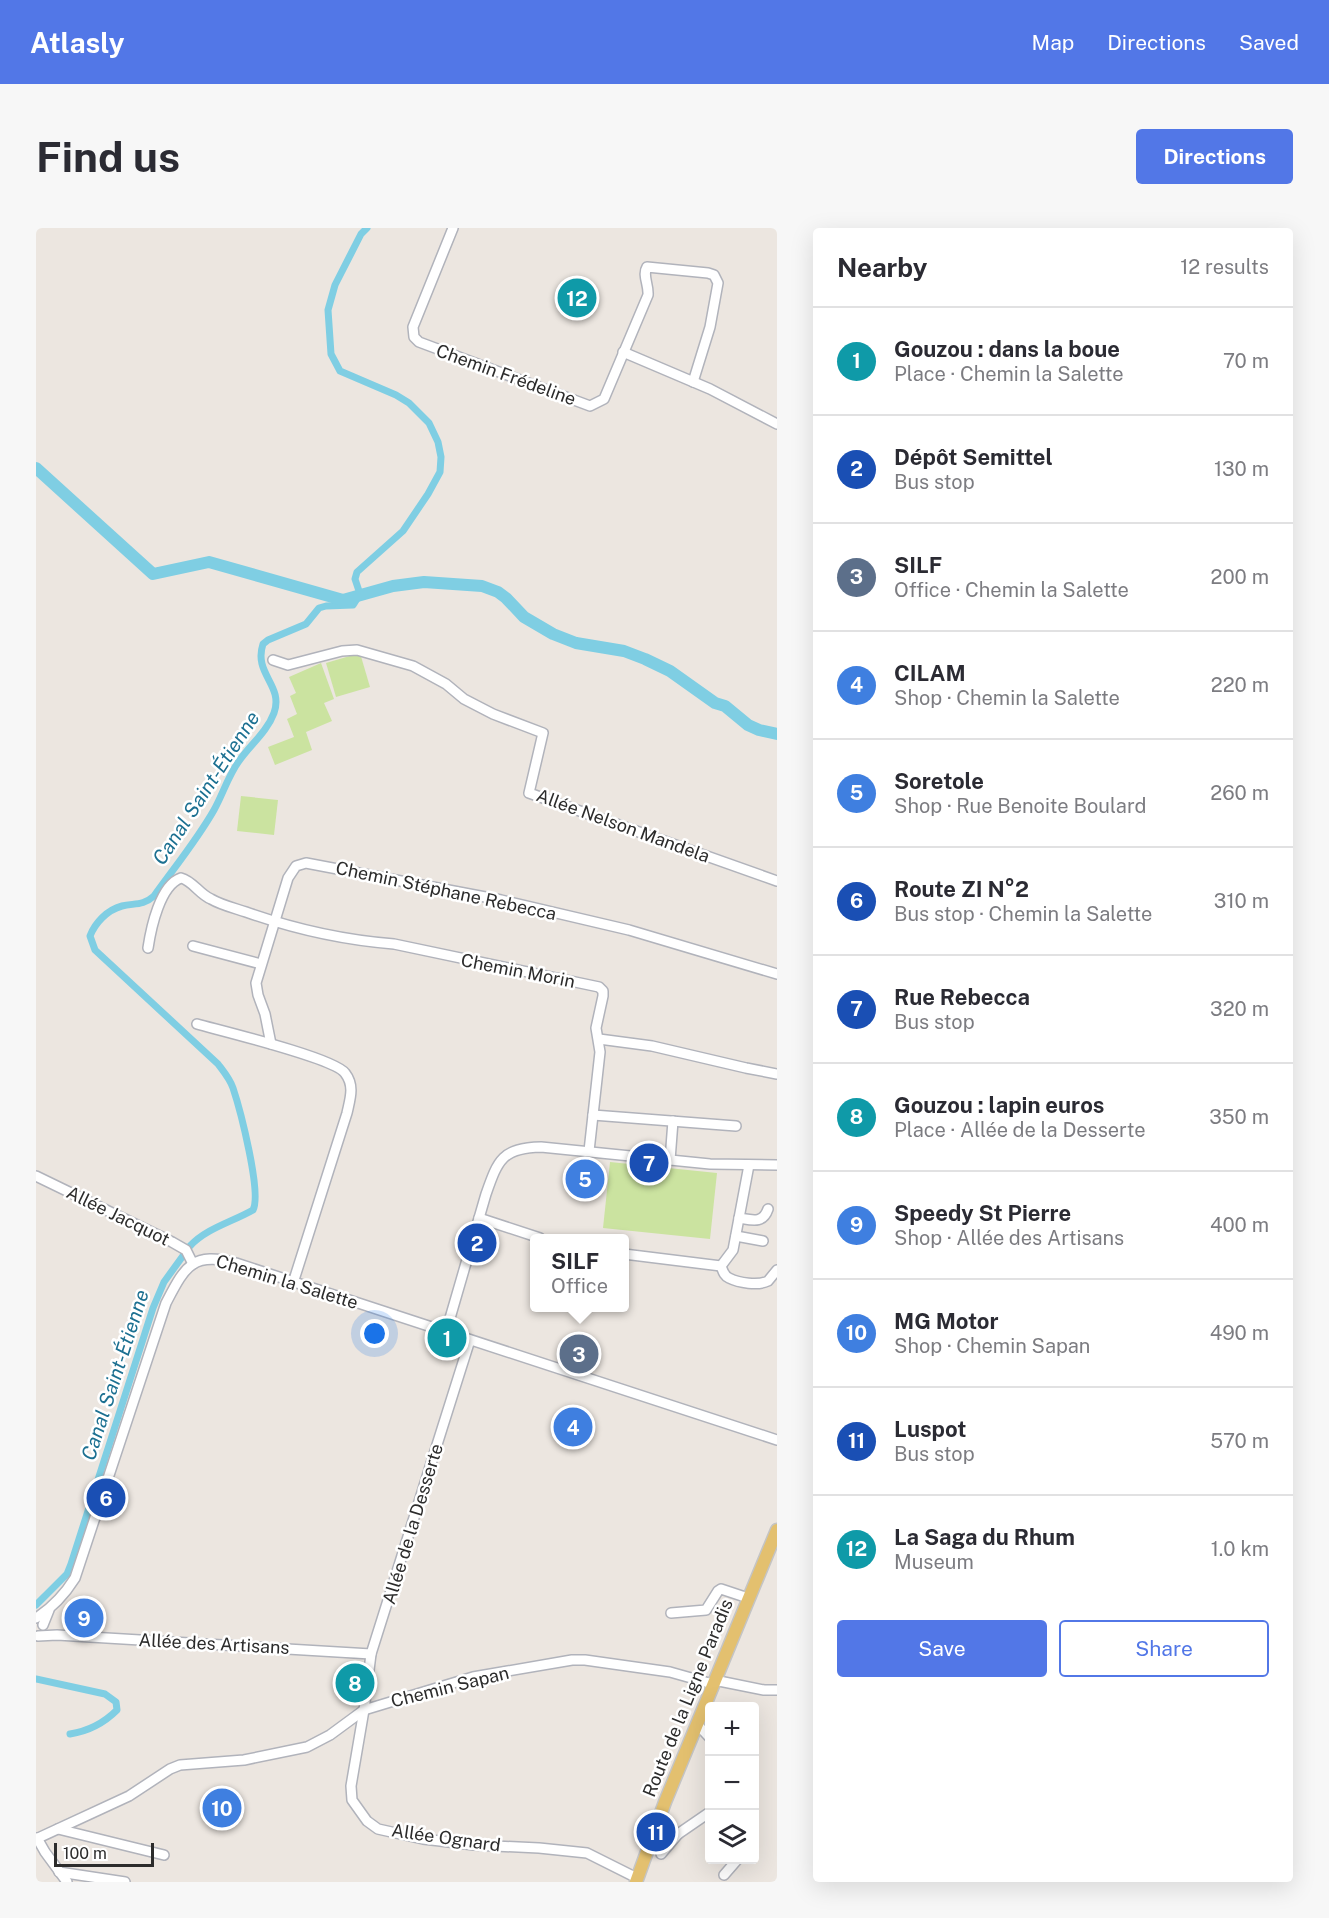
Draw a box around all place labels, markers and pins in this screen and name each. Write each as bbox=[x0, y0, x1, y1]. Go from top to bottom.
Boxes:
pin: 12 bbox=[558, 276, 596, 320]
pin: 7 bbox=[630, 1140, 668, 1186]
pin: 5 bbox=[566, 1156, 604, 1202]
pin: 2 bbox=[458, 1220, 496, 1266]
pin: 1 bbox=[428, 1316, 466, 1360]
pin: 3 bbox=[560, 1332, 598, 1376]
pin: 4 bbox=[554, 1404, 592, 1450]
pin: 6 bbox=[86, 1476, 126, 1520]
pin: 9 bbox=[64, 1596, 104, 1640]
pin: 8 bbox=[336, 1660, 374, 1706]
pin: 10 bbox=[202, 1786, 242, 1830]
pin: 11 bbox=[636, 1810, 676, 1854]

